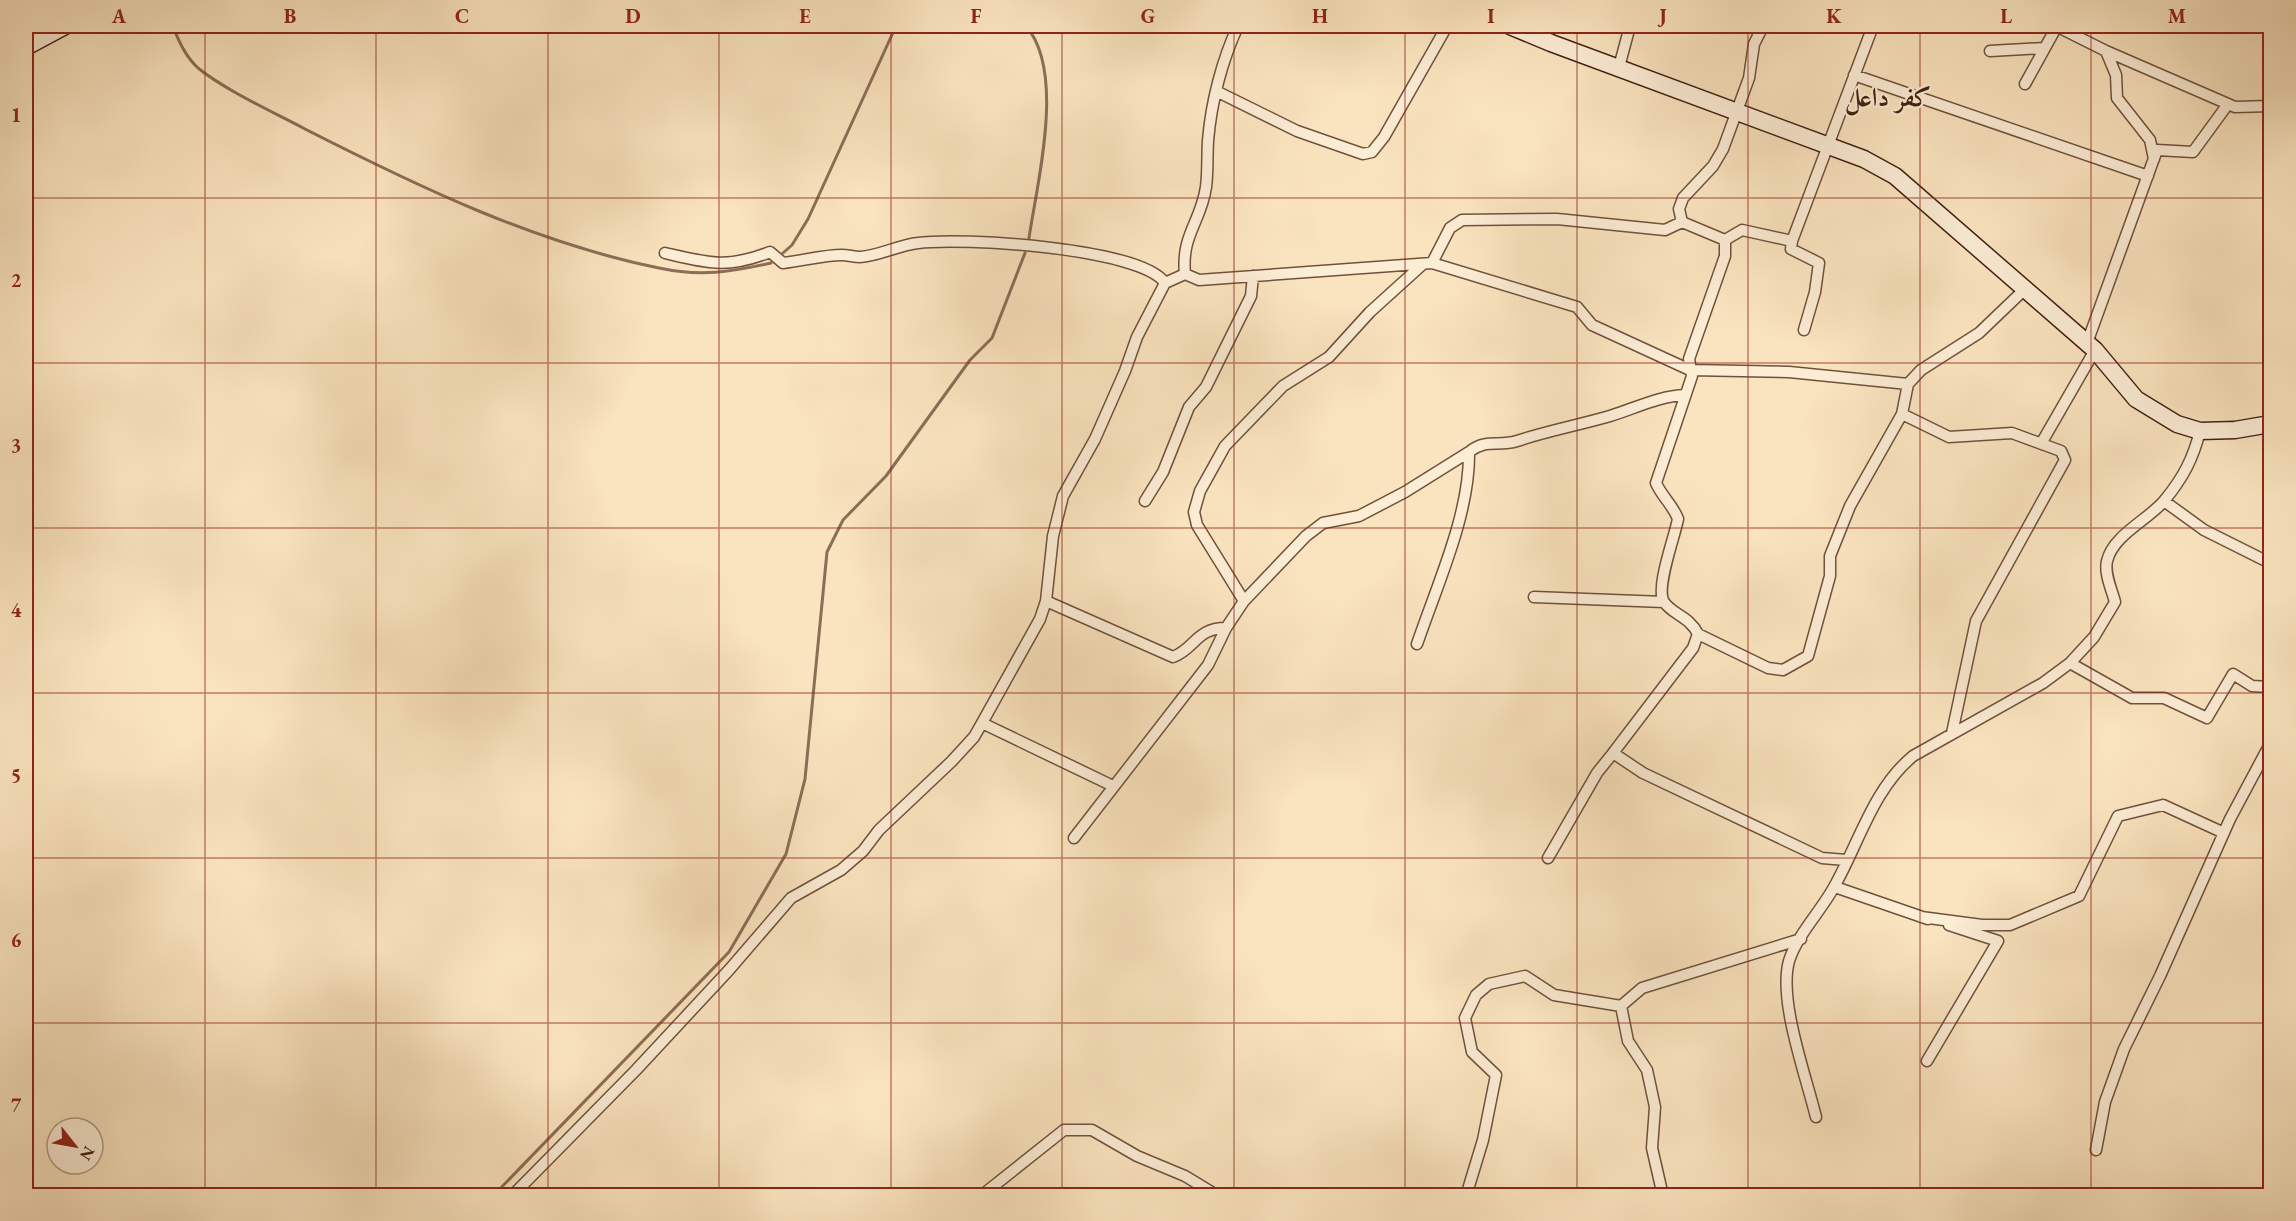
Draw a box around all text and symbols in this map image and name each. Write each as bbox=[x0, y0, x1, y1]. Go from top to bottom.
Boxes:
text: A bbox=[111, 3, 127, 29]
text: B bbox=[284, 3, 296, 29]
text: C bbox=[455, 3, 469, 29]
text: D bbox=[625, 3, 641, 29]
text: E bbox=[799, 3, 811, 29]
text: F bbox=[971, 3, 982, 29]
text: G bbox=[1141, 3, 1155, 29]
text: H bbox=[1312, 3, 1328, 29]
text: I bbox=[1487, 3, 1495, 29]
text: J bbox=[1657, 3, 1667, 29]
text: K bbox=[1826, 3, 1842, 29]
text: L bbox=[2000, 3, 2012, 29]
text: M bbox=[2168, 3, 2186, 29]
district label: كفر داعل bbox=[1845, 80, 1931, 116]
text: 1 bbox=[11, 102, 21, 128]
text: 2 bbox=[11, 267, 22, 293]
text: 3 bbox=[11, 432, 21, 458]
text: 4 bbox=[11, 597, 22, 623]
text: 5 bbox=[11, 762, 21, 788]
text: 6 bbox=[11, 927, 22, 953]
text: 7 bbox=[11, 1092, 22, 1118]
north arrow bbox=[45, 1116, 105, 1176]
text: N bbox=[75, 1143, 100, 1164]

